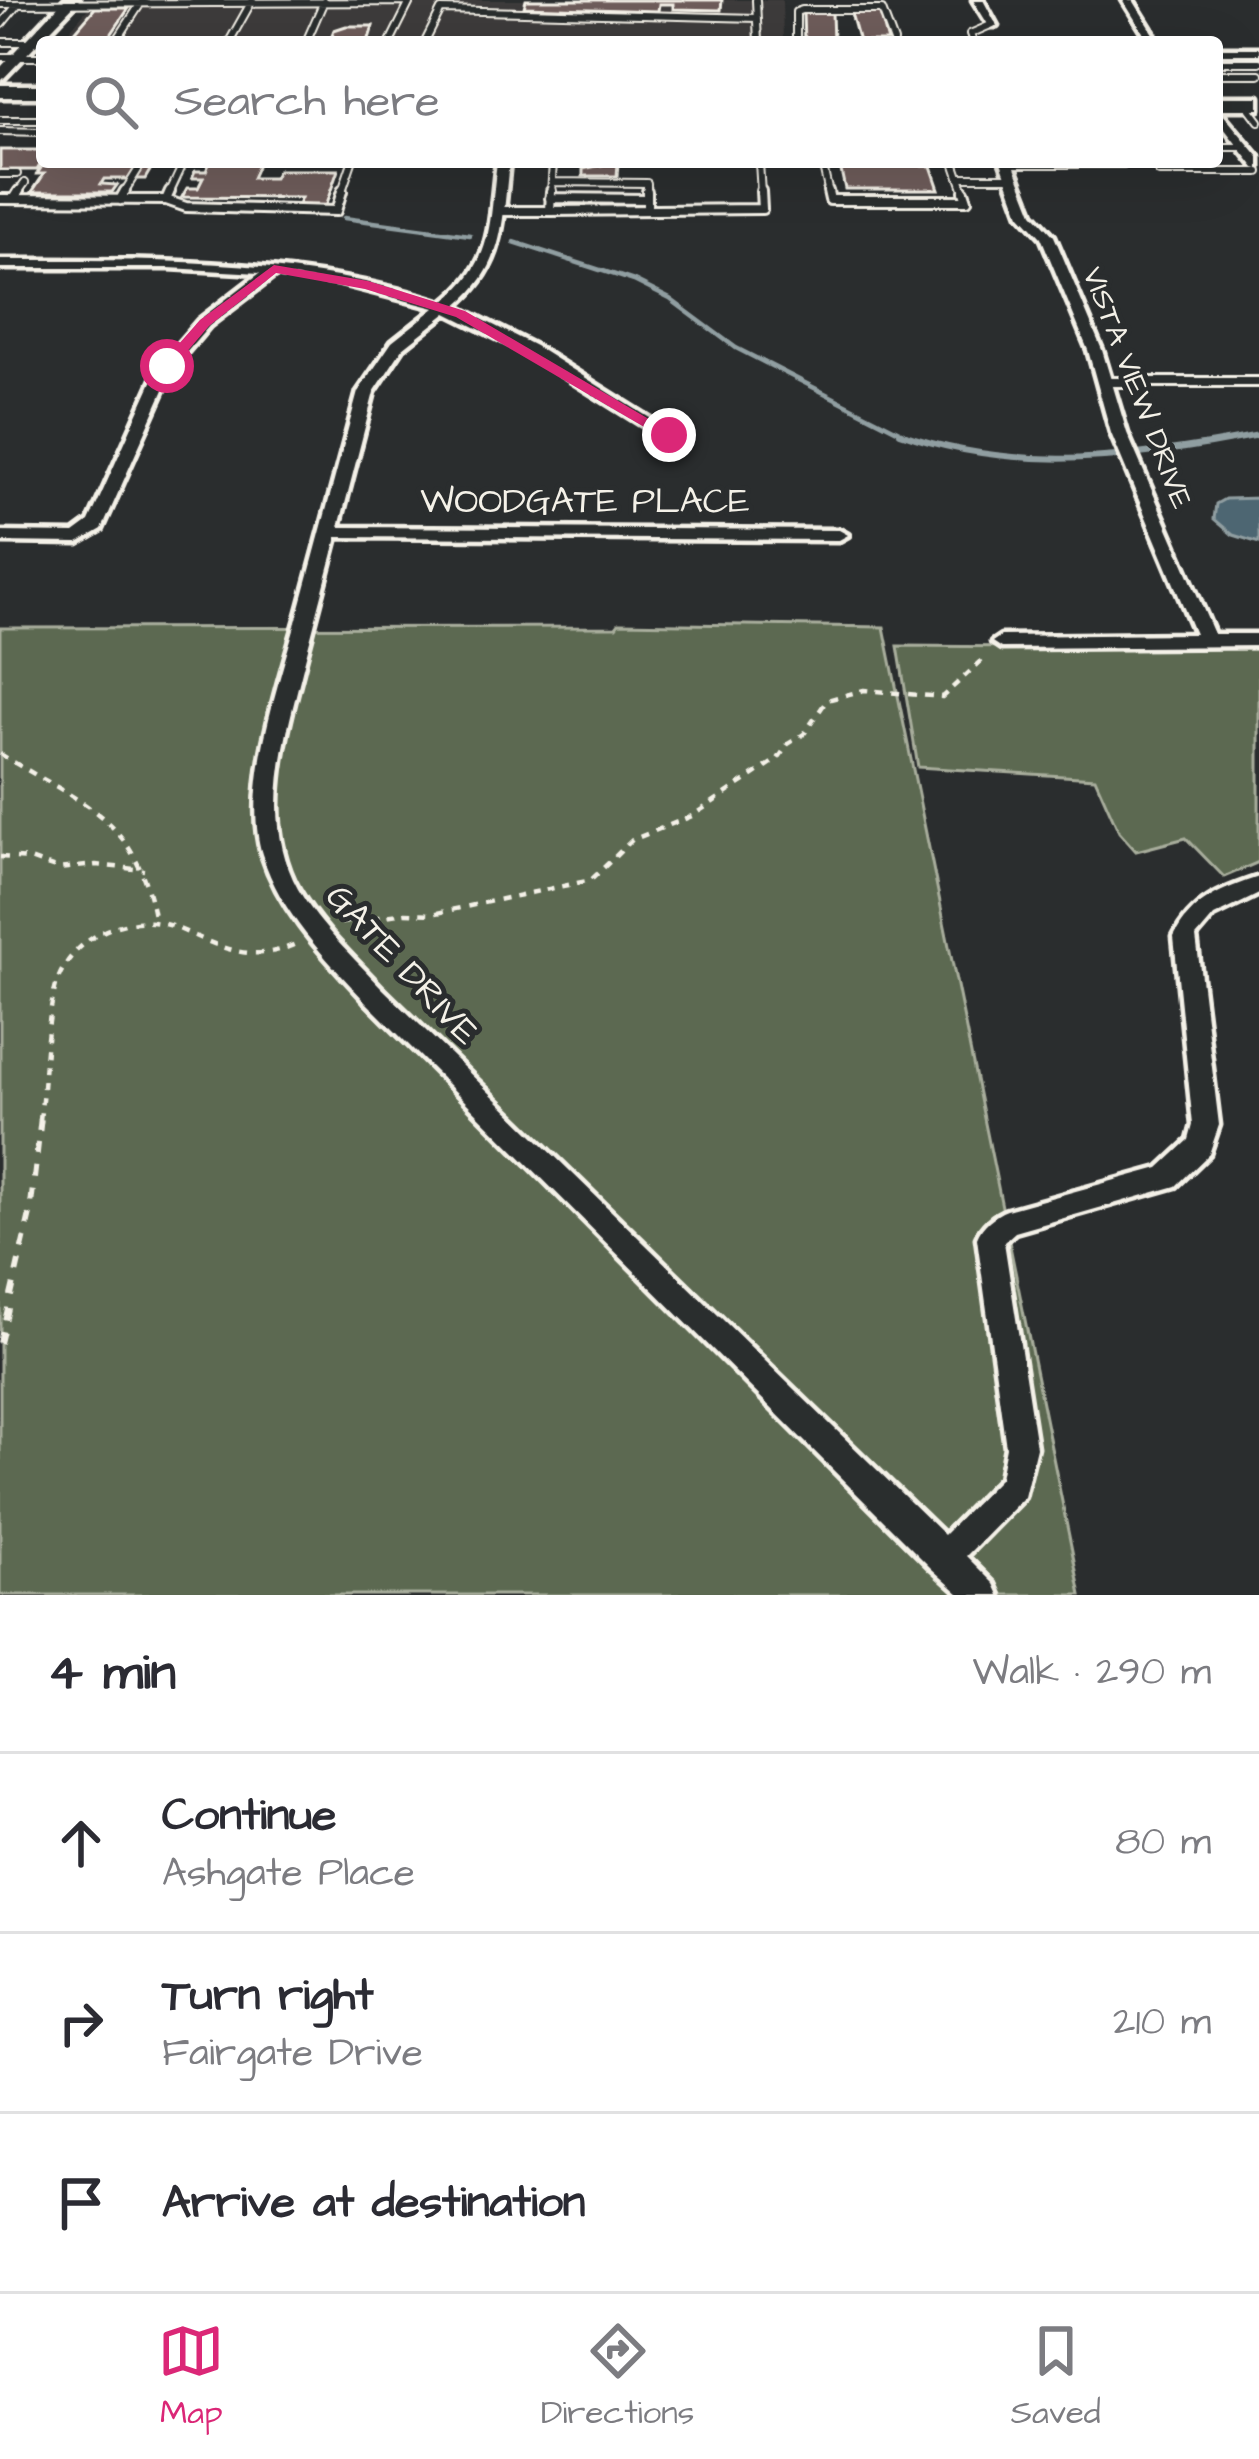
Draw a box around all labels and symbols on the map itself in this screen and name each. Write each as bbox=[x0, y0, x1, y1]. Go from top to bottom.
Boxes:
street label: VISTA VIEW DRIVE bbox=[1072, 261, 1203, 515]
route start bbox=[140, 339, 194, 393]
route end bbox=[642, 408, 696, 462]
street label: WOODGATE PLACE bbox=[420, 476, 750, 527]
street label: GATE DRIVE bbox=[314, 873, 490, 1057]

